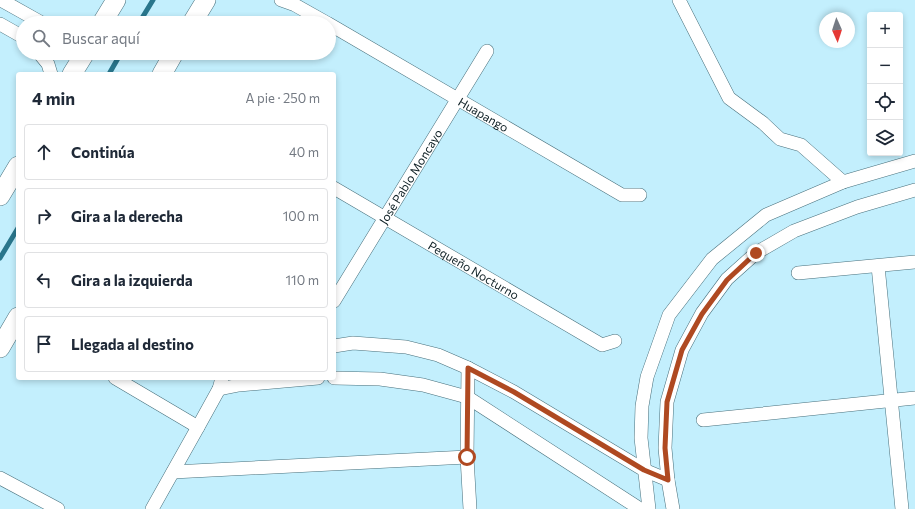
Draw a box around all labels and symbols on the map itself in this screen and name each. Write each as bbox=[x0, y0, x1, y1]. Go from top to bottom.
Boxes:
north arrow bbox=[819, 12, 855, 48]
street label: Huapango bbox=[456, 94, 511, 134]
street label: José Pablo Moncayo bbox=[376, 126, 445, 227]
street label: Pequeño Nocturno bbox=[426, 238, 522, 302]
route end bbox=[747, 244, 765, 262]
route start bbox=[458, 448, 476, 466]

